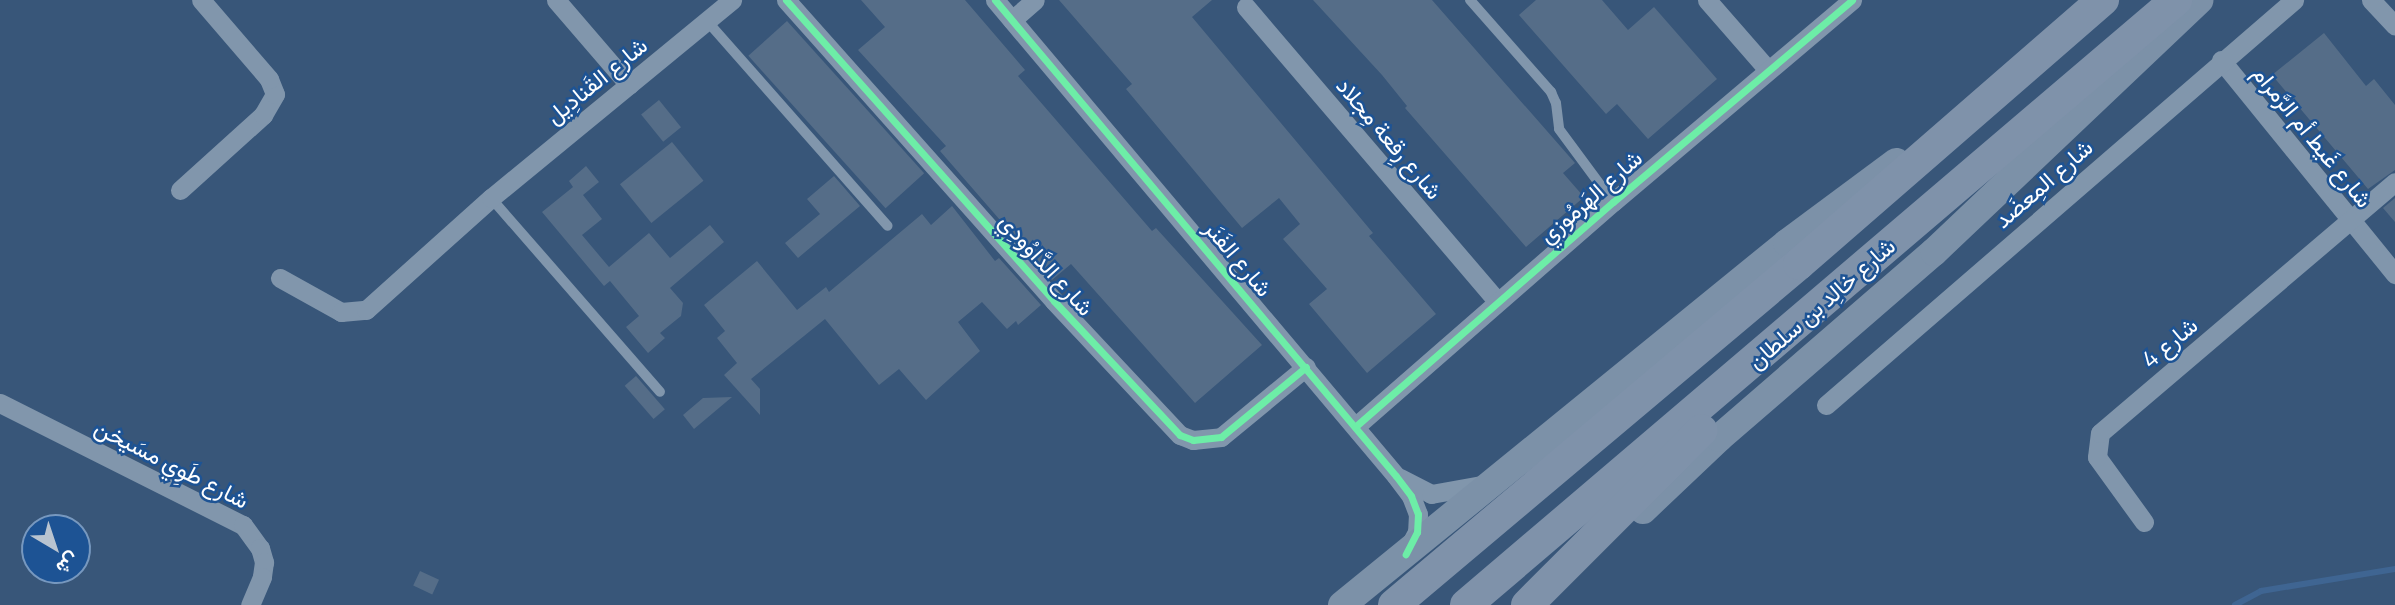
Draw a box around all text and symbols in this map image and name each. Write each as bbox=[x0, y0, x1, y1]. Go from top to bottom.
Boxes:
street label: شارع القَنادِيل bbox=[540, 31, 652, 129]
street label: شارع غَيط أم الرَّمرام bbox=[2247, 59, 2379, 213]
street label: شارع رِقعة مِجلاد bbox=[1331, 72, 1449, 204]
street label: شارع المِعضَد bbox=[1988, 133, 2098, 233]
street label: شارع الهَرمُوزي bbox=[1533, 144, 1647, 248]
street label: شارع الدَّاوُودِي bbox=[994, 207, 1100, 321]
street label: شارع الفَنَر bbox=[1199, 214, 1279, 302]
street label: شارع خالِد بن سلطان bbox=[1742, 231, 1900, 375]
street label: شارع 4 bbox=[2135, 311, 2203, 373]
street label: شارع طَوِي مسَيخن bbox=[90, 412, 254, 514]
north arrow bbox=[21, 514, 91, 584]
text: ش bbox=[51, 546, 85, 581]

